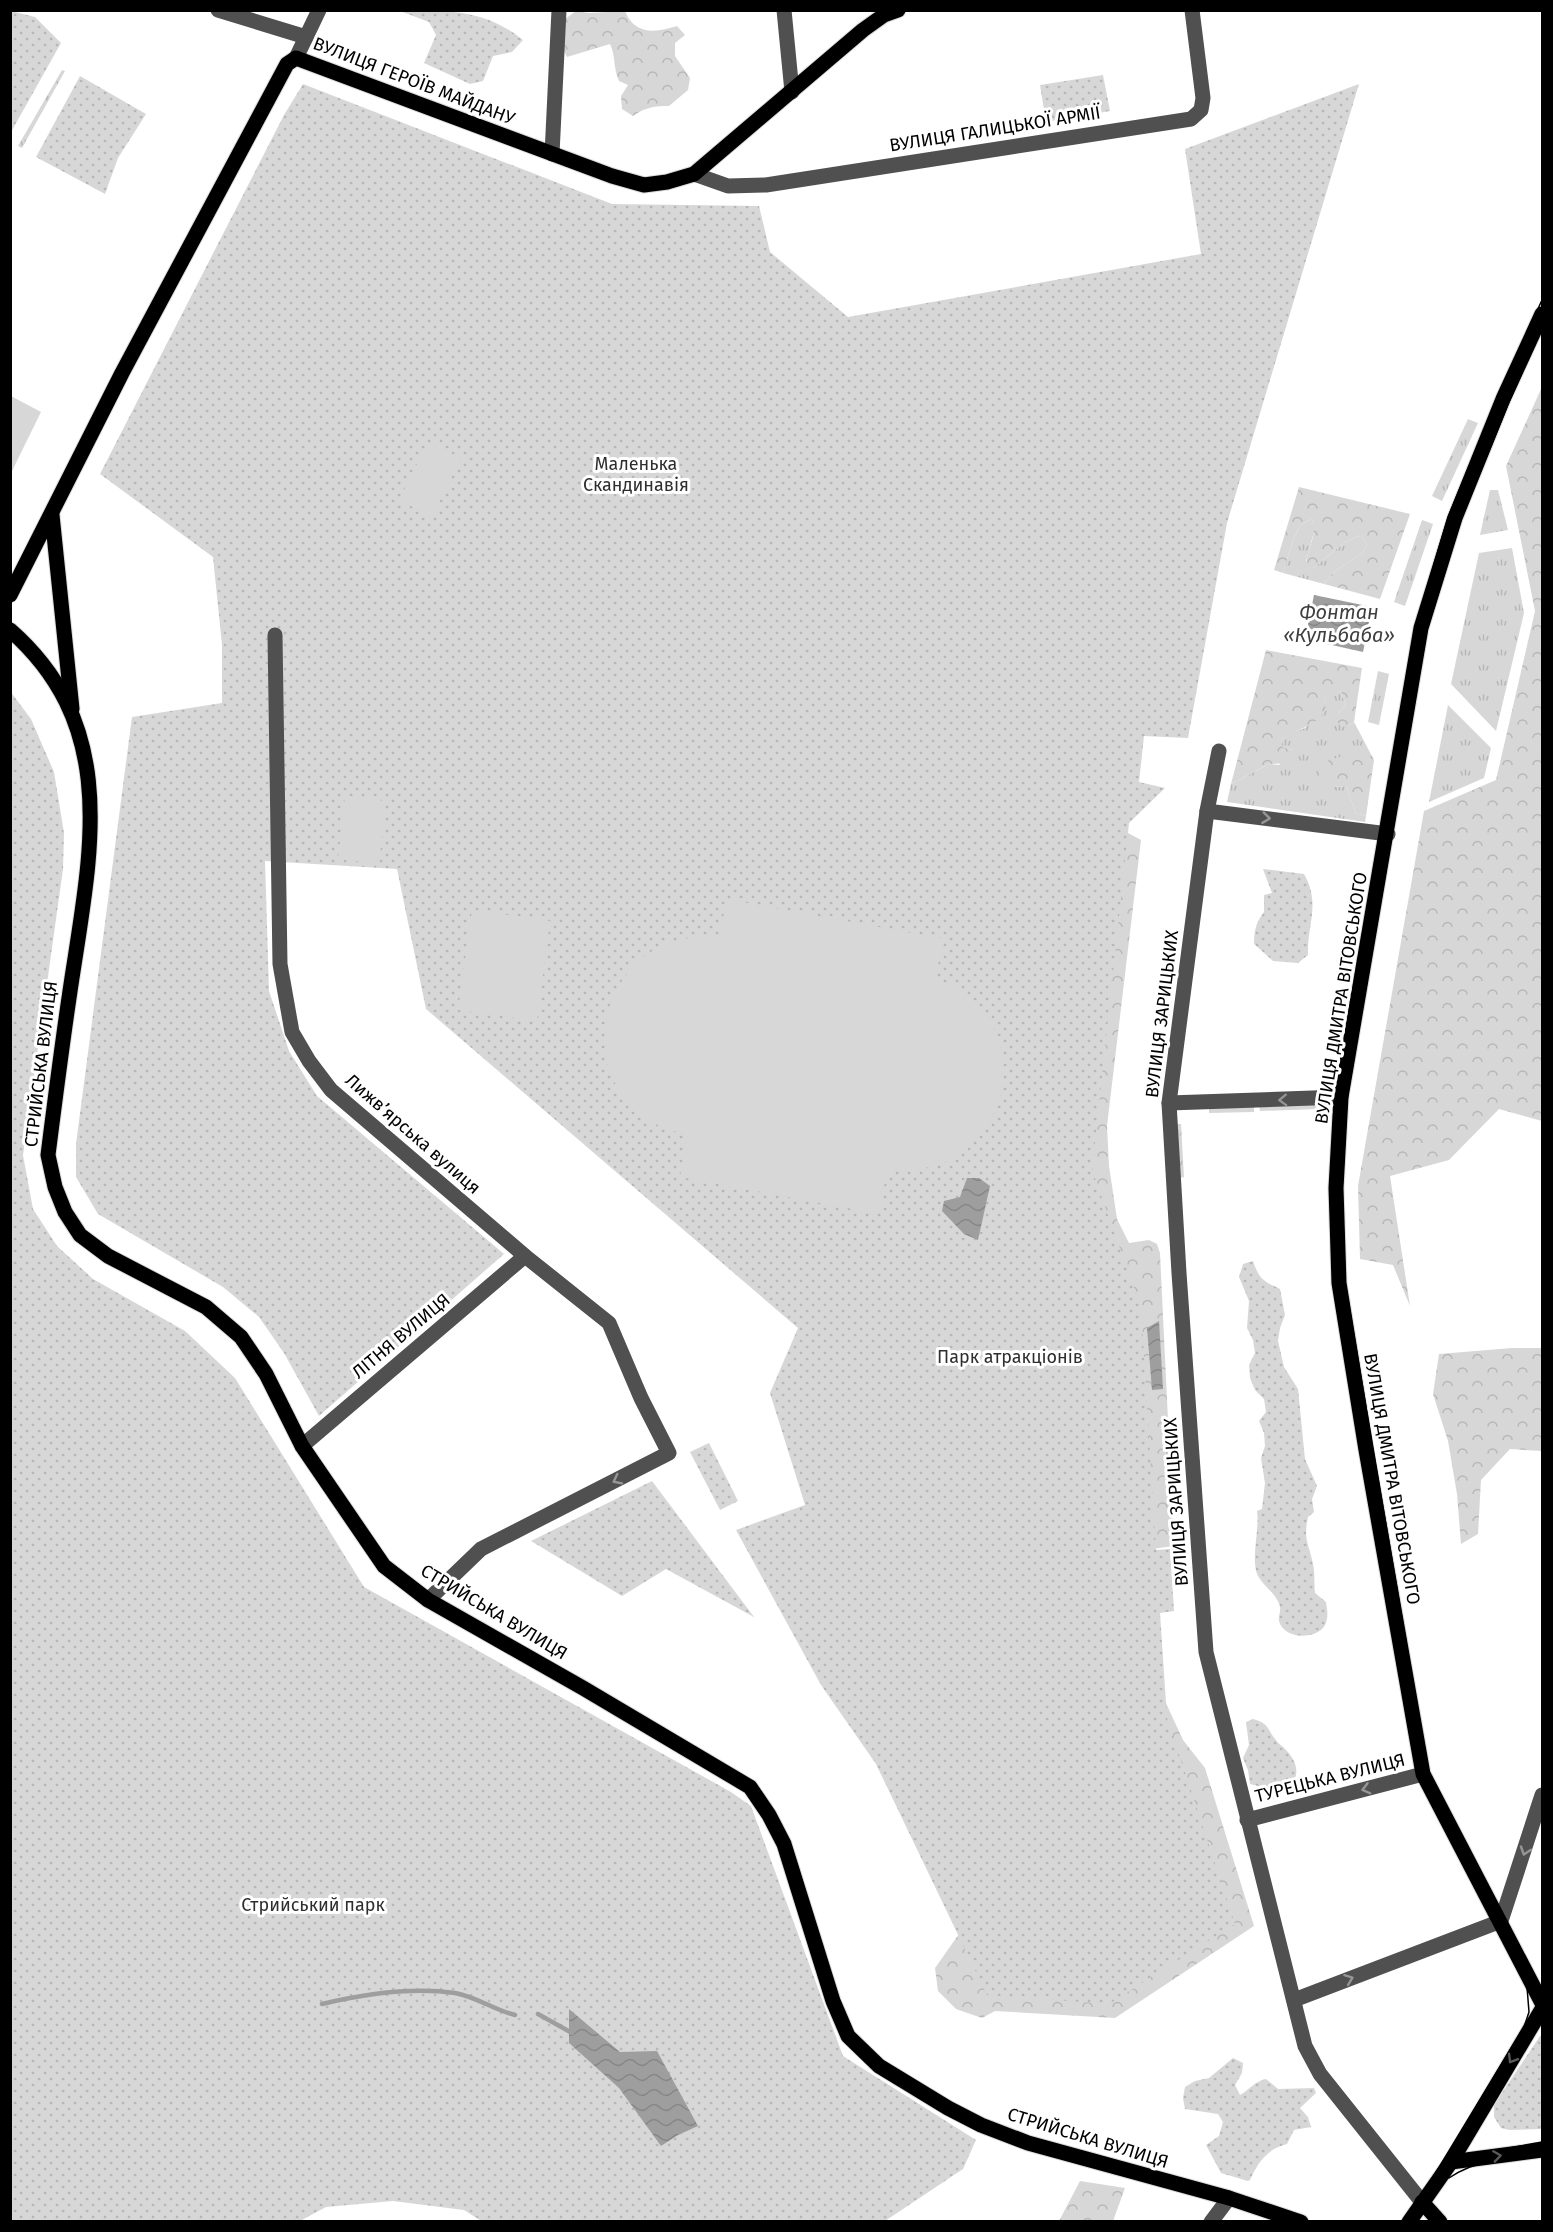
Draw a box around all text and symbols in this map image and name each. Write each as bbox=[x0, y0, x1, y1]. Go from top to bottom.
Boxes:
street label: ВУЛИЦЯ ГЕРОЇВ МАЙДАНУ bbox=[310, 32, 518, 130]
street label: ВУЛИЦЯ ГАЛИЦЬКОЇ АРМІЇ bbox=[888, 101, 1103, 157]
park label: Маленька Скандинавія bbox=[583, 453, 689, 496]
water label: Фонтан «Кульбаба» bbox=[1283, 600, 1395, 647]
one-way arrow bbox=[1261, 812, 1270, 824]
street label: ВУЛИЦЯ ДМИТРА ВІТОВСЬКОГО bbox=[1310, 870, 1372, 1126]
street label: ВУЛИЦЯ ЗАРИЦЬКИХ bbox=[1141, 929, 1183, 1099]
street label: СТРИЙСЬКА ВУЛИЦЯ bbox=[20, 980, 62, 1148]
street label: Лижвʼярська вулиця bbox=[341, 1069, 485, 1199]
one-way arrow bbox=[1278, 1093, 1287, 1106]
street label: ЛІТНЯ ВУЛИЦЯ bbox=[347, 1289, 455, 1383]
park label: Парк атракціонів bbox=[937, 1346, 1083, 1368]
street label: ВУЛИЦЯ ДМИТРА ВІТОВСЬКОГО bbox=[1359, 1352, 1425, 1606]
street label: ВУЛИЦЯ ЗАРИЦЬКИХ bbox=[1159, 1417, 1193, 1587]
one-way arrow bbox=[613, 1473, 623, 1484]
street label: СТРИЙСЬКА ВУЛИЦЯ bbox=[417, 1560, 571, 1664]
street label: ТУРЕЦЬКА ВУЛИЦЯ bbox=[1253, 1749, 1407, 1807]
one-way arrow bbox=[1362, 1782, 1372, 1795]
one-way arrow bbox=[1519, 1845, 1532, 1856]
park label: Стрийський парк bbox=[241, 1894, 385, 1916]
one-way arrow bbox=[1343, 1974, 1354, 1987]
one-way arrow bbox=[1508, 2053, 1520, 2063]
street label: СТРИЙСЬКА ВУЛИЦЯ bbox=[1005, 2103, 1171, 2173]
one-way arrow bbox=[1492, 2150, 1502, 2162]

